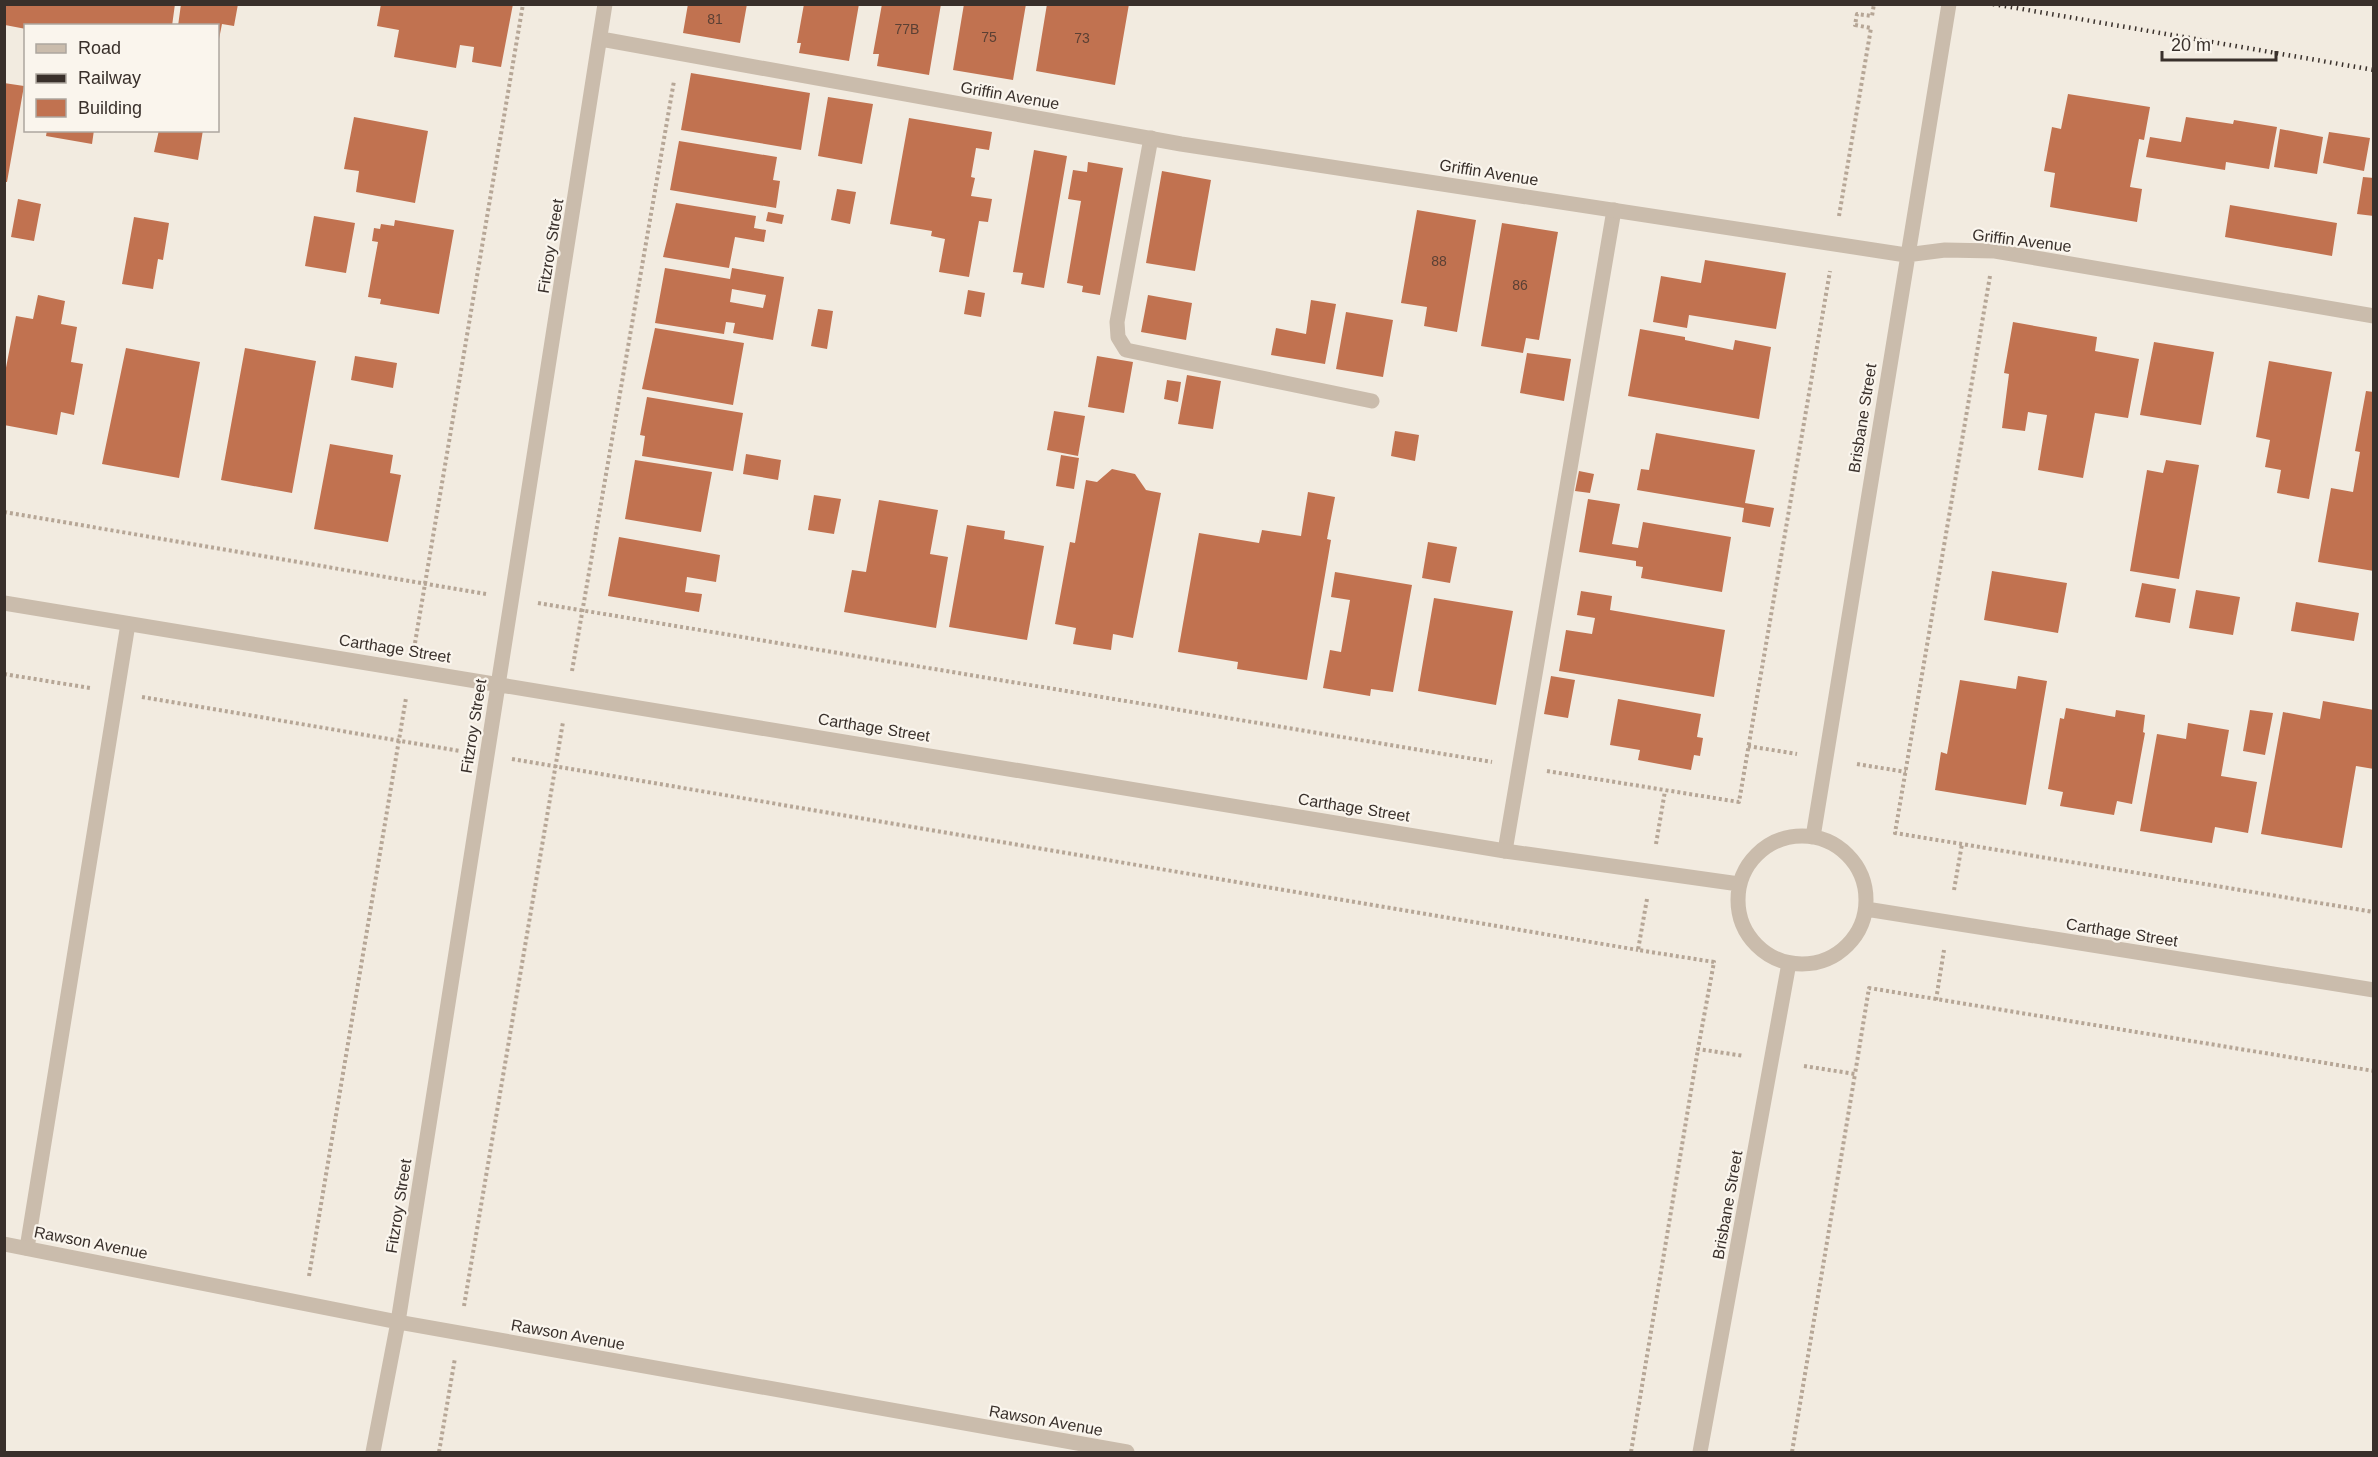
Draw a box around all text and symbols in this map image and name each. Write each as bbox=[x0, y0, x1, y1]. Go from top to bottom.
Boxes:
house number: 81 bbox=[707, 11, 723, 27]
house number: 77B bbox=[895, 21, 919, 37]
legend bbox=[24, 24, 219, 132]
scale bar bbox=[2162, 24, 2276, 62]
house number: 75 bbox=[981, 29, 997, 45]
house number: 73 bbox=[1074, 30, 1090, 46]
text: 20 m bbox=[2171, 35, 2211, 55]
text: Road bbox=[78, 38, 121, 58]
text: Railway bbox=[78, 68, 141, 88]
street label: Griffin Avenue bbox=[959, 78, 1061, 113]
text: Building bbox=[78, 98, 142, 118]
street label: Griffin Avenue bbox=[1438, 156, 1540, 189]
street label: Fitzroy Street bbox=[535, 197, 566, 294]
street label: Griffin Avenue bbox=[1971, 226, 2073, 255]
house number: 88 bbox=[1431, 253, 1447, 269]
house number: 86 bbox=[1512, 277, 1528, 293]
street label: Brisbane Street bbox=[1845, 362, 1880, 474]
street label: Carthage Street bbox=[338, 631, 453, 666]
street label: Fitzroy Street bbox=[458, 677, 489, 774]
street label: Carthage Street bbox=[817, 710, 932, 745]
street label: Carthage Street bbox=[1297, 790, 1412, 825]
street label: Carthage Street bbox=[2065, 915, 2180, 950]
street label: Brisbane Street bbox=[1710, 1149, 1746, 1261]
street label: Fitzroy Street bbox=[383, 1157, 414, 1254]
street label: Rawson Avenue bbox=[33, 1223, 149, 1262]
street label: Rawson Avenue bbox=[510, 1316, 626, 1353]
street label: Rawson Avenue bbox=[988, 1402, 1104, 1439]

